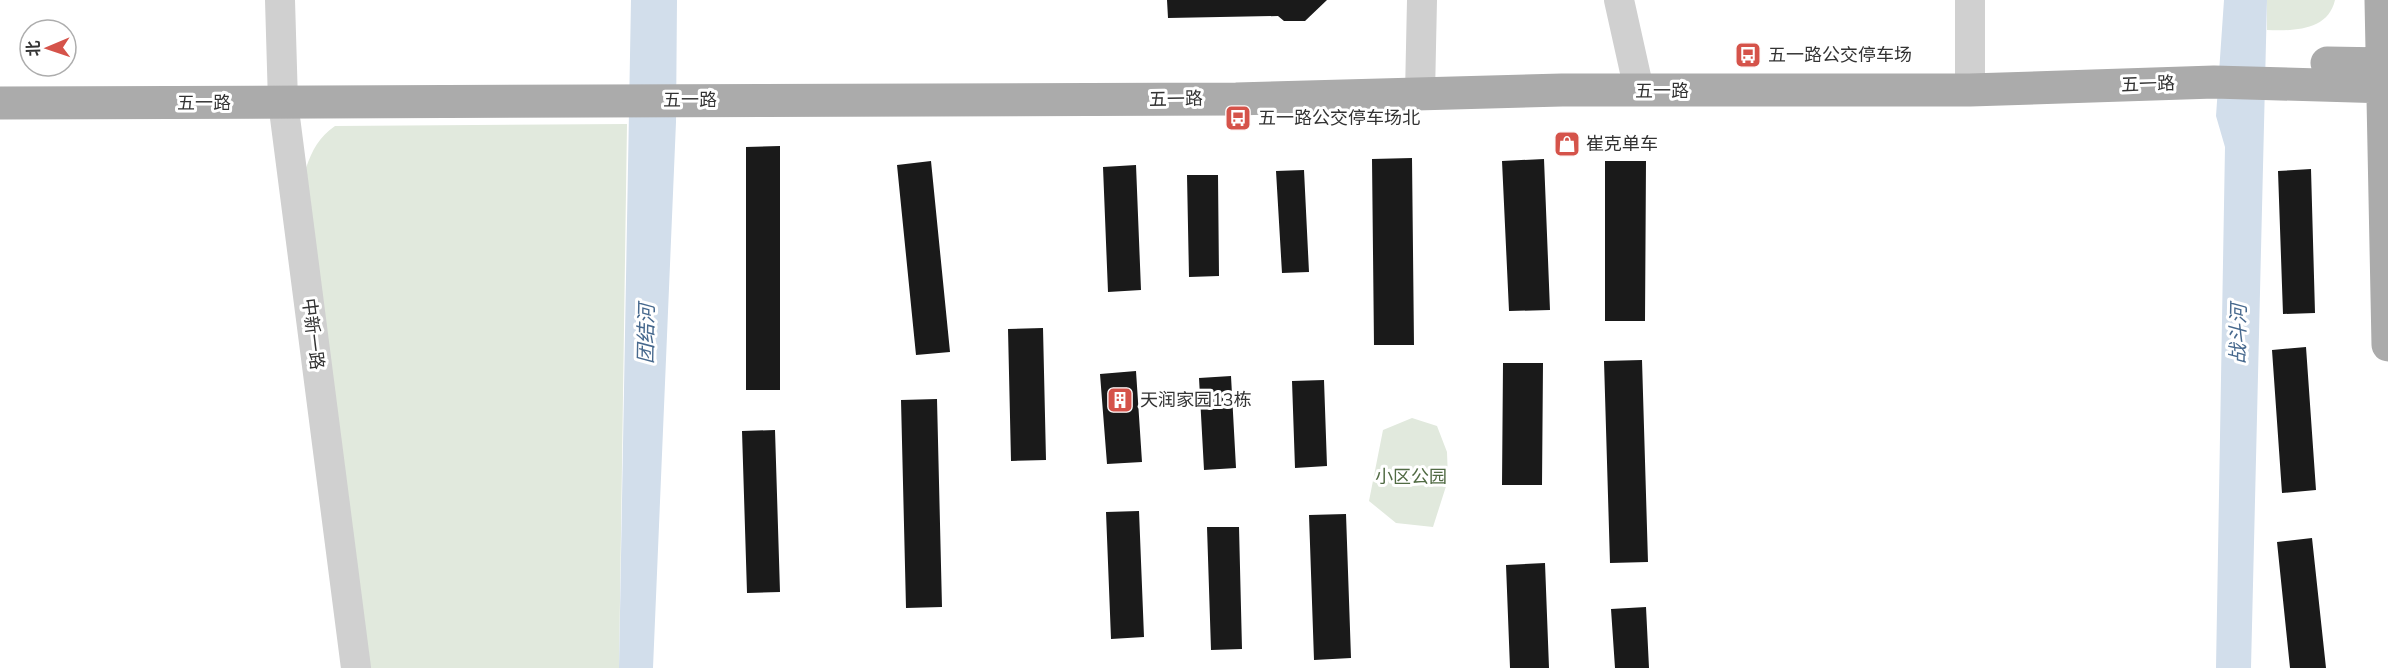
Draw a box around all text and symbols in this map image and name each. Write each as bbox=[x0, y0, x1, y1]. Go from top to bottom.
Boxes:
north arrow bbox=[18, 18, 78, 78]
text: 北 bbox=[23, 40, 45, 57]
bus stop icon: 五一路公交停车场 bbox=[1733, 40, 1763, 70]
place label: 五一路公交停车场 bbox=[1768, 43, 1912, 67]
street label: 五一路 bbox=[2121, 71, 2175, 97]
street label: 五一路 bbox=[1635, 79, 1689, 103]
street label: 五一路 bbox=[1149, 87, 1203, 111]
street label: 五一路 bbox=[663, 88, 717, 112]
street label: 五一路 bbox=[177, 91, 231, 115]
bus stop icon: 五一路公交停车场北 bbox=[1223, 103, 1253, 133]
place label: 五一路公交停车场北 bbox=[1258, 106, 1420, 130]
shop icon: 崔克单车 bbox=[1552, 129, 1582, 159]
place label: 崔克单车 bbox=[1586, 132, 1658, 156]
street label: 中新一路 bbox=[297, 297, 329, 371]
water label: 团结河 bbox=[632, 300, 661, 364]
water label: 战斗河 bbox=[2224, 300, 2253, 364]
building icon: 天润家园13栋 bbox=[1105, 385, 1135, 415]
place label: 天润家园13栋 bbox=[1140, 388, 1252, 412]
park label: 小区公园 bbox=[1375, 465, 1447, 489]

